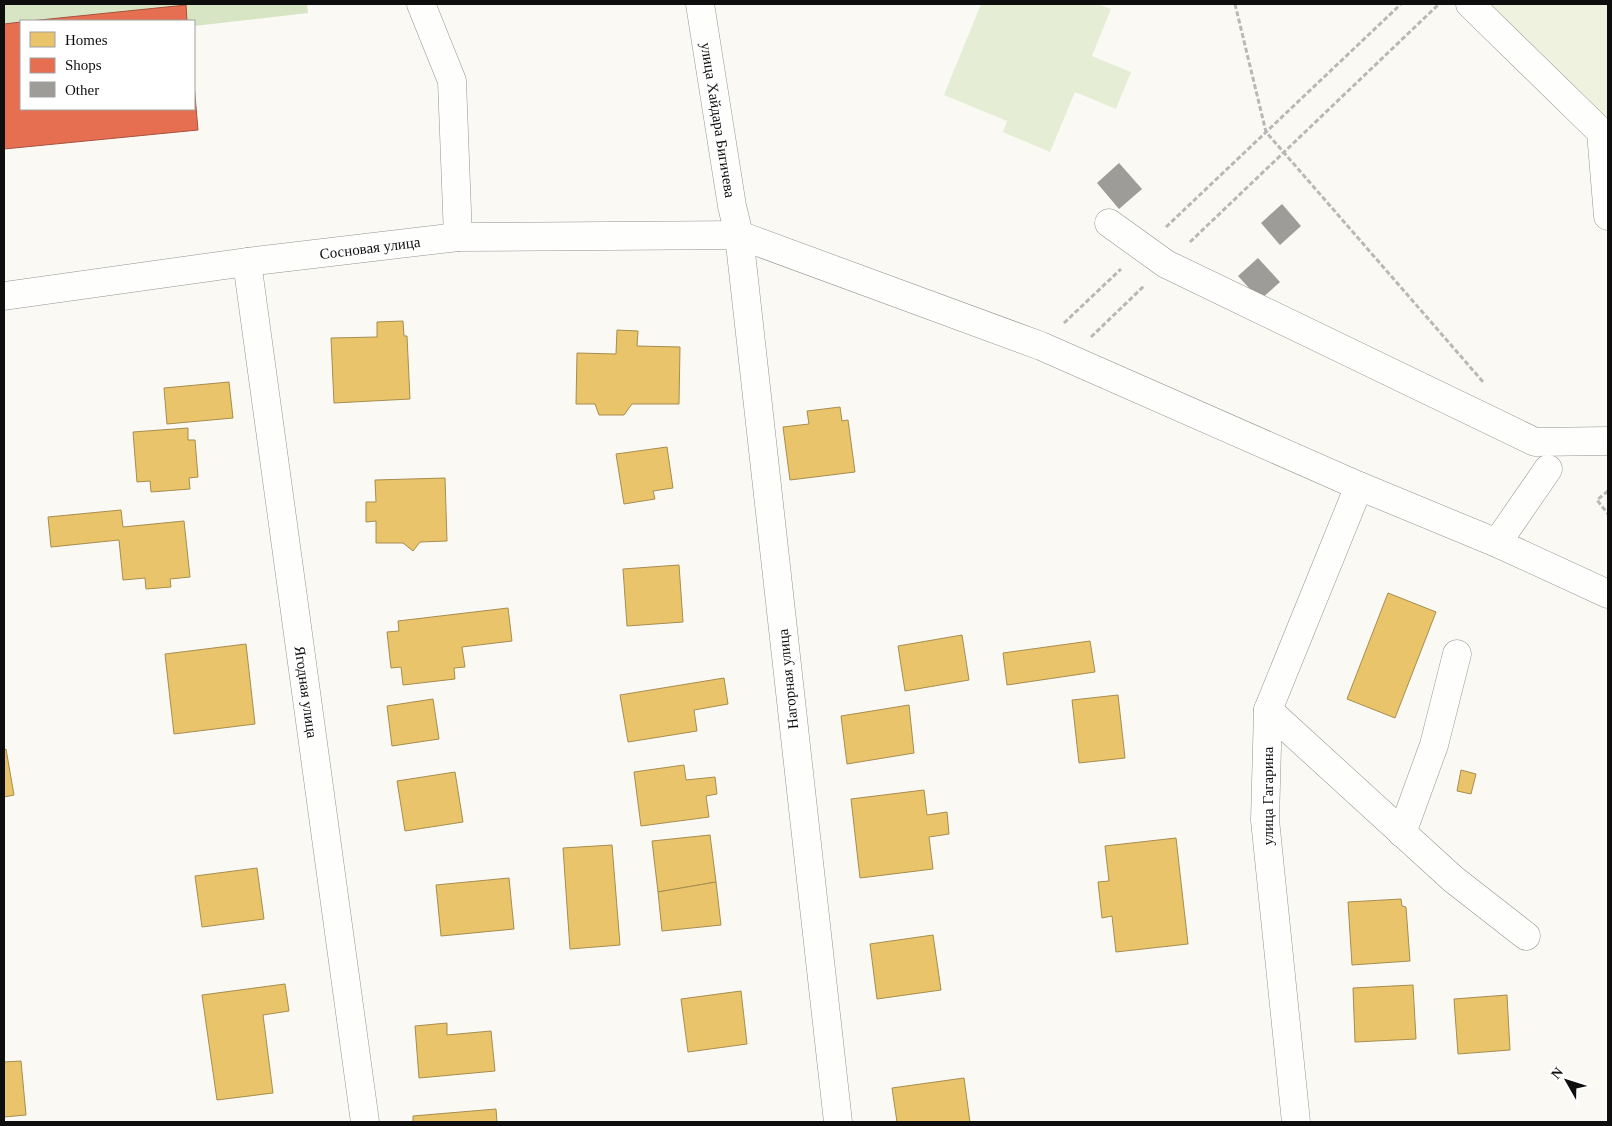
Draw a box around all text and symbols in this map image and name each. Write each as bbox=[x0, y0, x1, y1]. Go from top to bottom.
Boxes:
legend bbox=[20, 20, 195, 110]
text: Homes bbox=[65, 32, 108, 48]
street label: улица Хайдара Бигичева bbox=[698, 41, 738, 199]
text: Shops bbox=[65, 57, 102, 73]
text: Other bbox=[65, 82, 99, 98]
street label: Сосновая улица bbox=[319, 234, 422, 262]
street label: Нагорная улица bbox=[775, 628, 801, 730]
street label: Ягодная улица bbox=[292, 645, 320, 739]
street label: улица Гагарина bbox=[1260, 746, 1276, 845]
north arrow bbox=[1542, 1056, 1592, 1106]
text: N bbox=[1548, 1064, 1566, 1082]

